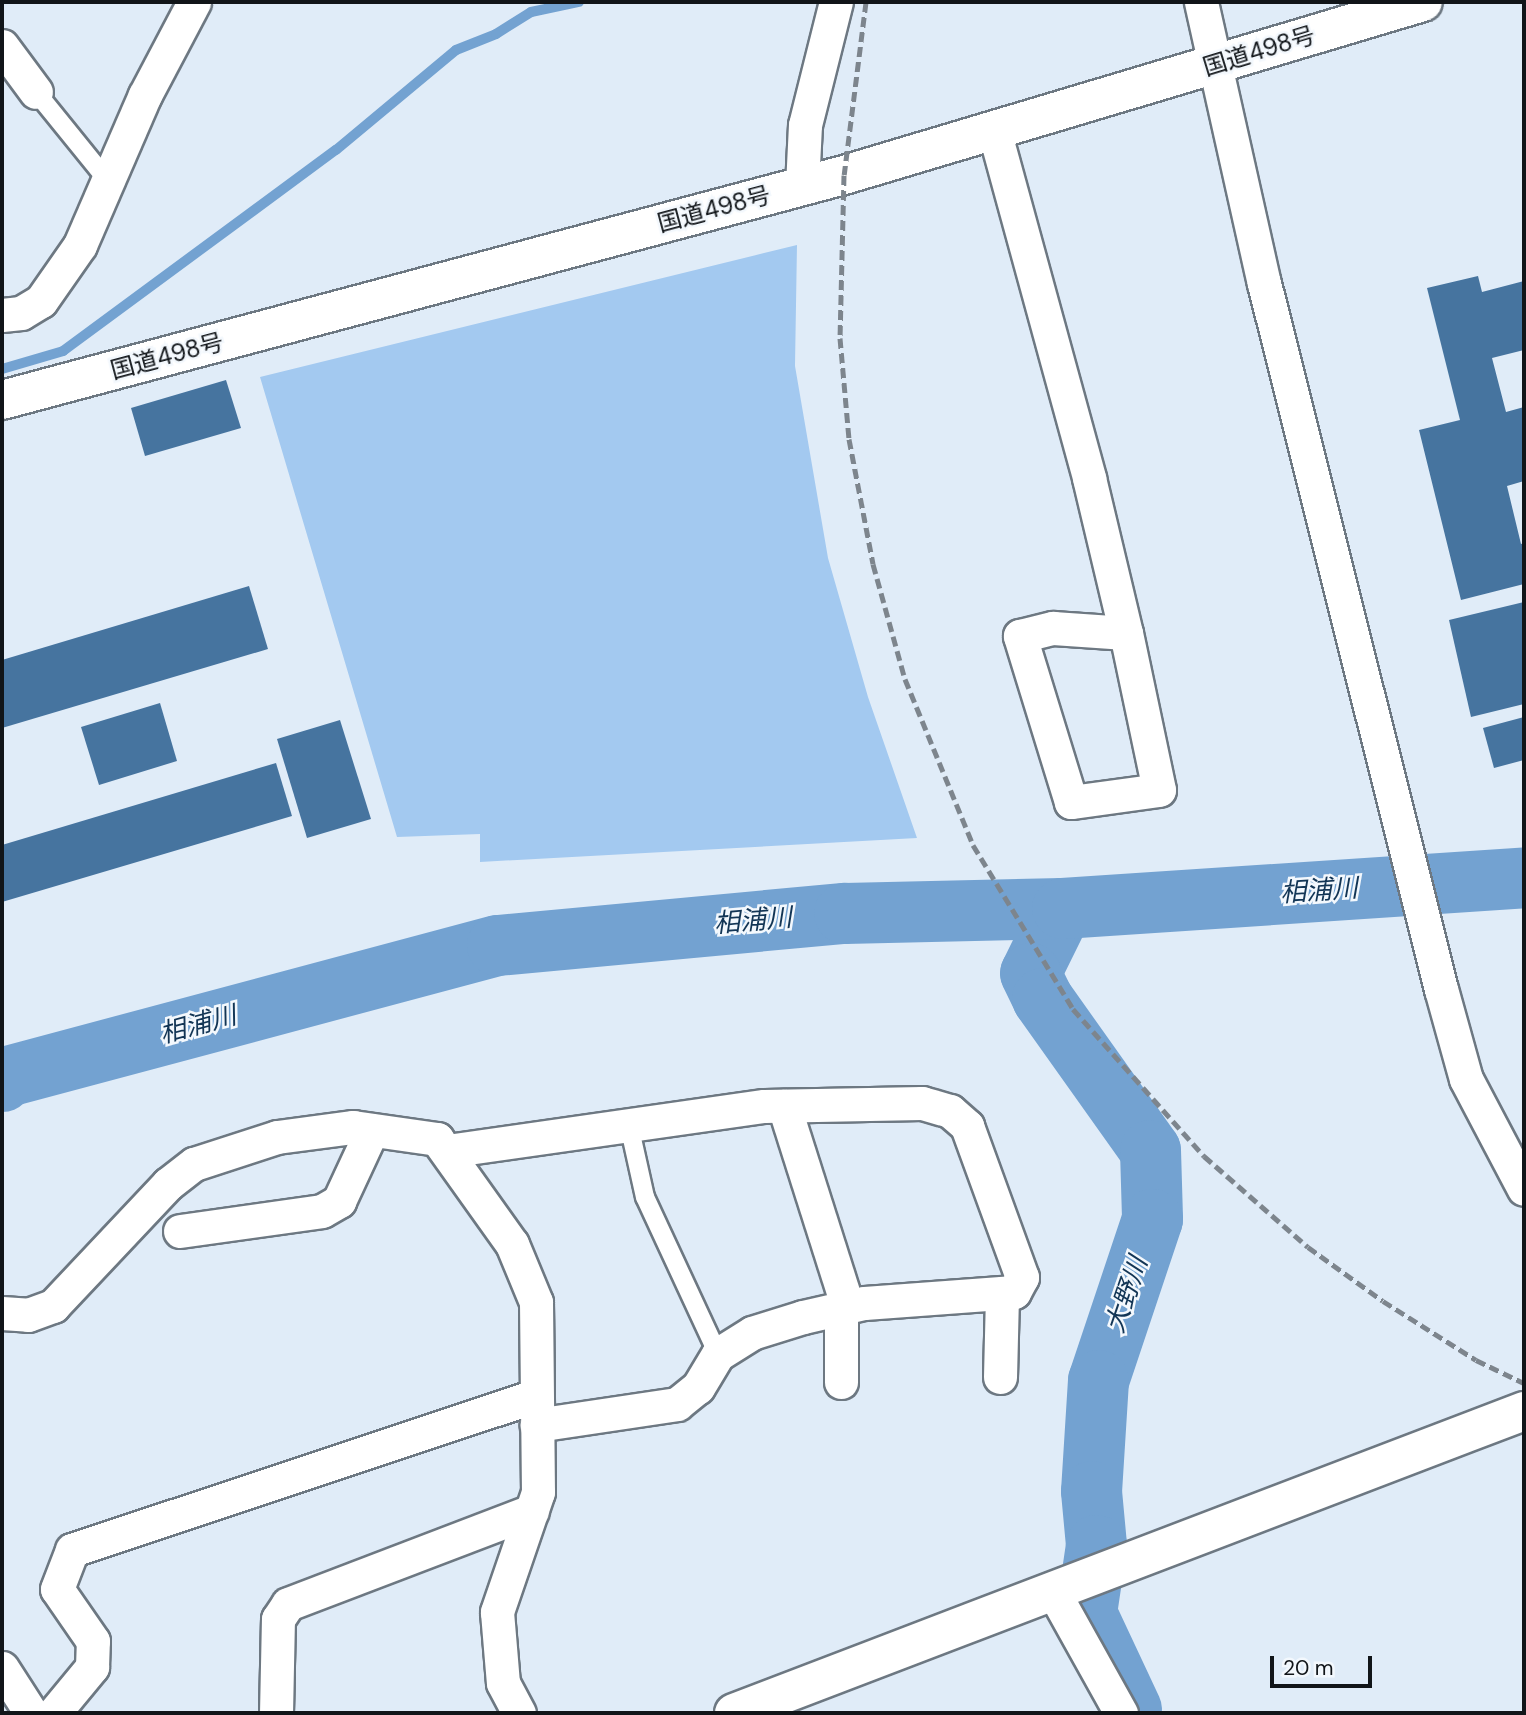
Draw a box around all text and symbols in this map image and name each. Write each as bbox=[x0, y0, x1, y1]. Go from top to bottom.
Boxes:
street label: 国道498号 bbox=[1199, 20, 1319, 82]
street label: 国道498号 bbox=[654, 180, 774, 238]
street label: 国道498号 bbox=[107, 327, 227, 385]
water label: 相浦川 bbox=[1279, 873, 1359, 909]
water label: 相浦川 bbox=[713, 902, 793, 940]
water label: 相浦川 bbox=[156, 1000, 240, 1050]
water label: 大野川 bbox=[1100, 1253, 1154, 1337]
scale bar bbox=[1274, 1642, 1376, 1686]
text: 20 m bbox=[1283, 1654, 1334, 1682]

